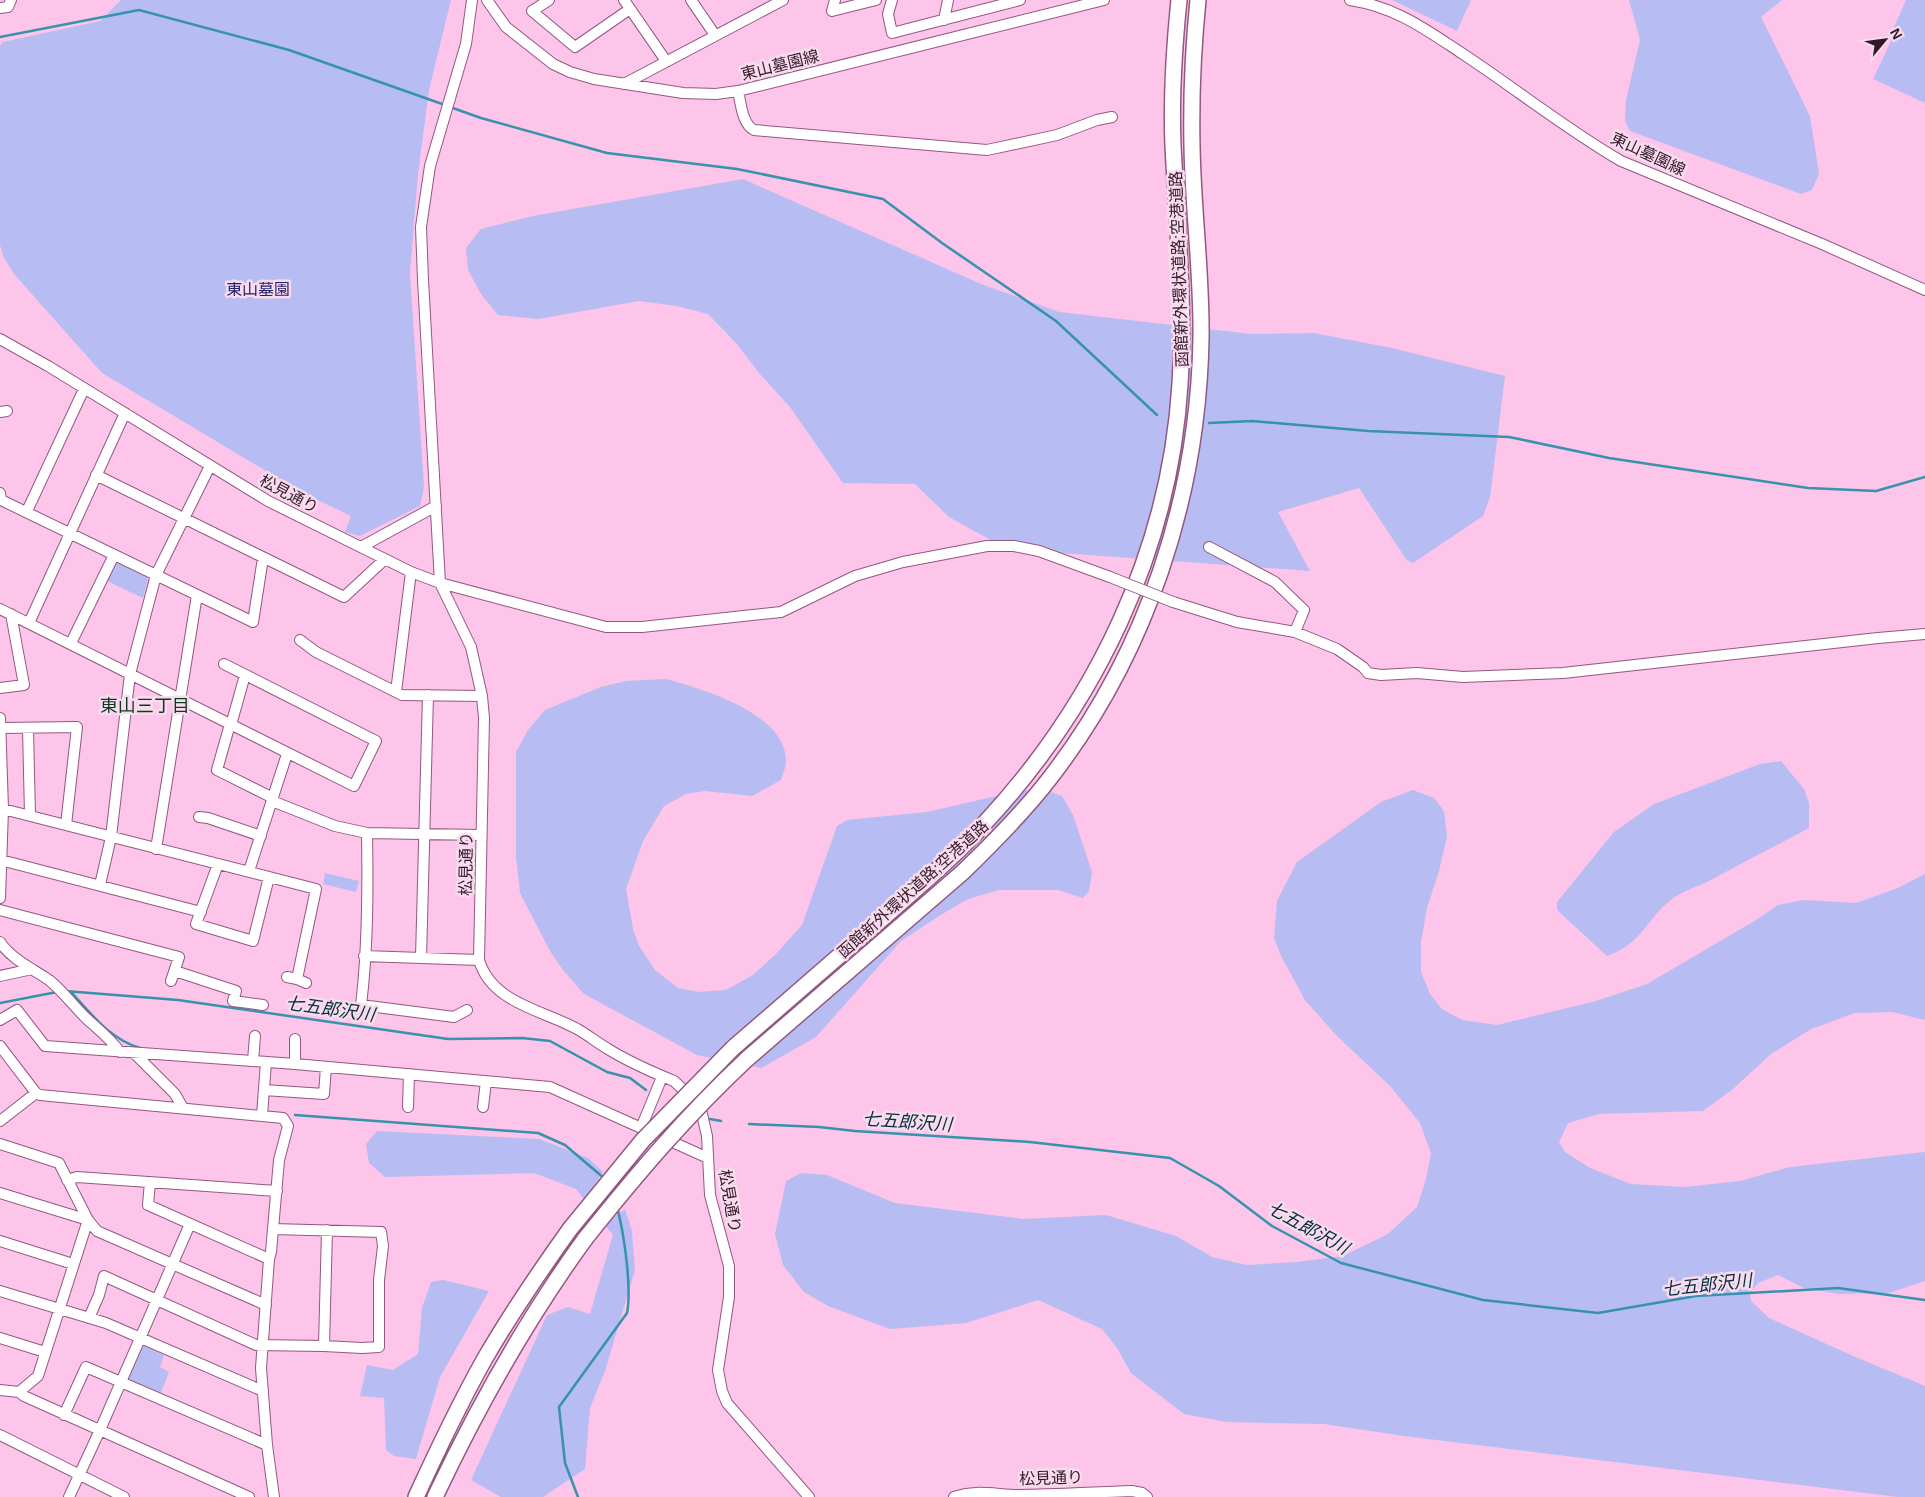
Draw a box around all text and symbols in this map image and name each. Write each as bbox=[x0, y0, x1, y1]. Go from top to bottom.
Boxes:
north arrow bbox=[1860, 15, 1910, 65]
text: N bbox=[1887, 25, 1906, 42]
street label: 東山墓園線 bbox=[739, 47, 821, 83]
street label: 東山墓園線 bbox=[1608, 129, 1688, 179]
street label: 函館新外環状道路;空港道路 bbox=[1167, 171, 1191, 367]
park label: 東山墓園 bbox=[226, 281, 290, 298]
street label: 松見通り bbox=[257, 471, 321, 517]
district label: 東山三丁目 bbox=[100, 696, 190, 716]
street label: 函館新外環状道路;空港道路 bbox=[834, 817, 992, 961]
street label: 松見通り bbox=[457, 832, 475, 896]
water label: 七五郎沢川 bbox=[284, 993, 378, 1025]
water label: 七五郎沢川 bbox=[861, 1109, 955, 1135]
street label: 松見通り bbox=[716, 1168, 744, 1234]
water label: 七五郎沢川 bbox=[1264, 1197, 1354, 1260]
water label: 七五郎沢川 bbox=[1661, 1270, 1755, 1300]
street label: 松見通り bbox=[1019, 1468, 1083, 1488]

